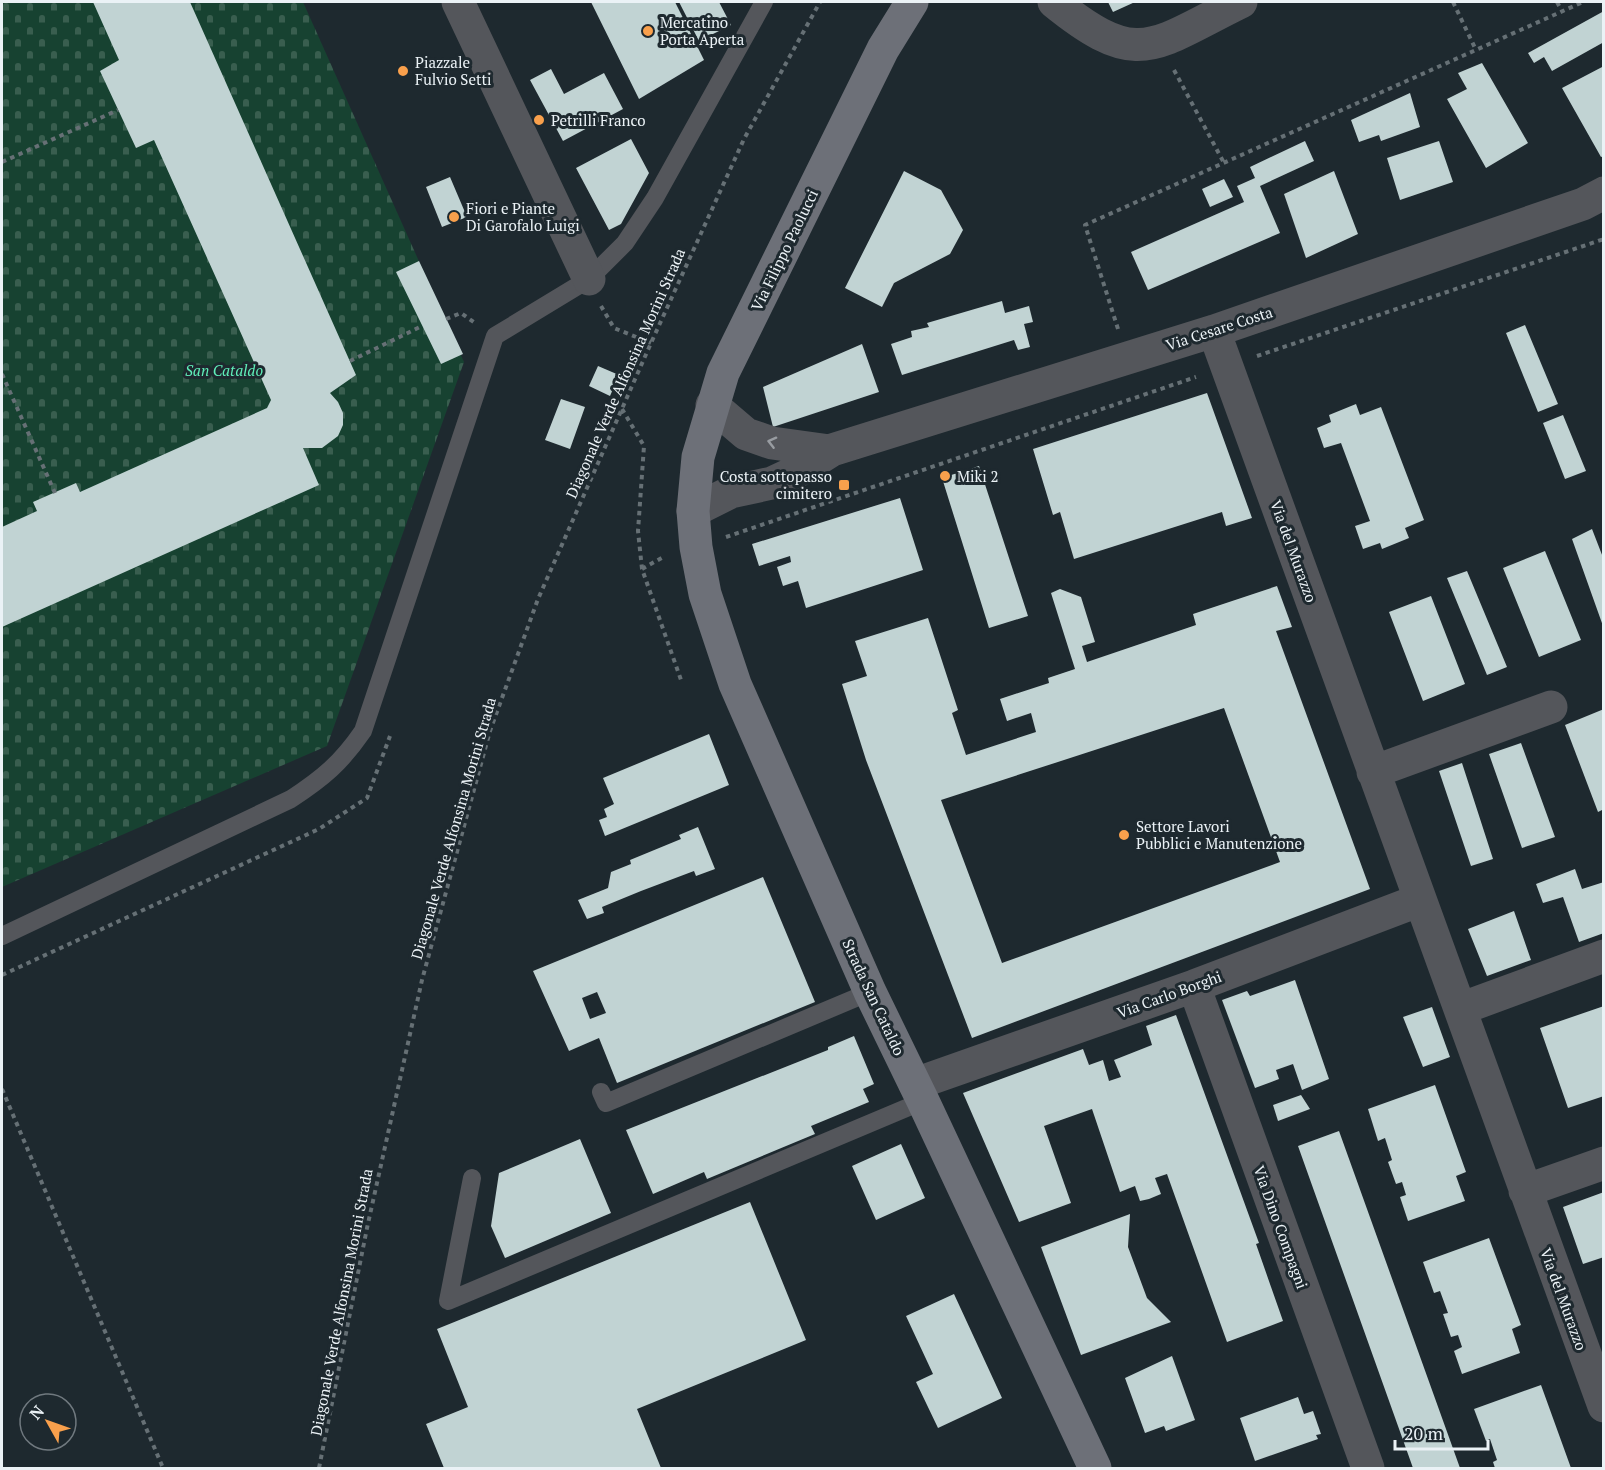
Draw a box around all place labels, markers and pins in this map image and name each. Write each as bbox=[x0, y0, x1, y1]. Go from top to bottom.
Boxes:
place label: Mercatino Porta Aperta bbox=[660, 12, 745, 49]
marker: Mercatino Porta Aperta bbox=[641, 24, 655, 38]
place label: Piazzale Fulvio Setti bbox=[415, 52, 492, 89]
marker: Piazzale Fulvio Setti bbox=[396, 64, 410, 78]
place label: Petrilli Franco bbox=[551, 110, 646, 130]
marker: Petrilli Franco bbox=[532, 113, 546, 127]
place label: Fiori e Piante Di Garofalo Luigi bbox=[466, 198, 580, 235]
marker: Fiori e Piante Di Garofalo Luigi bbox=[447, 210, 461, 224]
place label: Costa sottopasso cimitero bbox=[720, 466, 832, 503]
place label: Miki 2 bbox=[957, 466, 998, 486]
marker: Miki 2 bbox=[938, 469, 952, 483]
marker: Costa sottopasso cimitero bbox=[837, 478, 851, 492]
place label: Settore Lavori Pubblici e Manutenzione bbox=[1136, 816, 1302, 853]
marker: Settore Lavori Pubblici e Manutenzione bbox=[1117, 828, 1131, 842]

